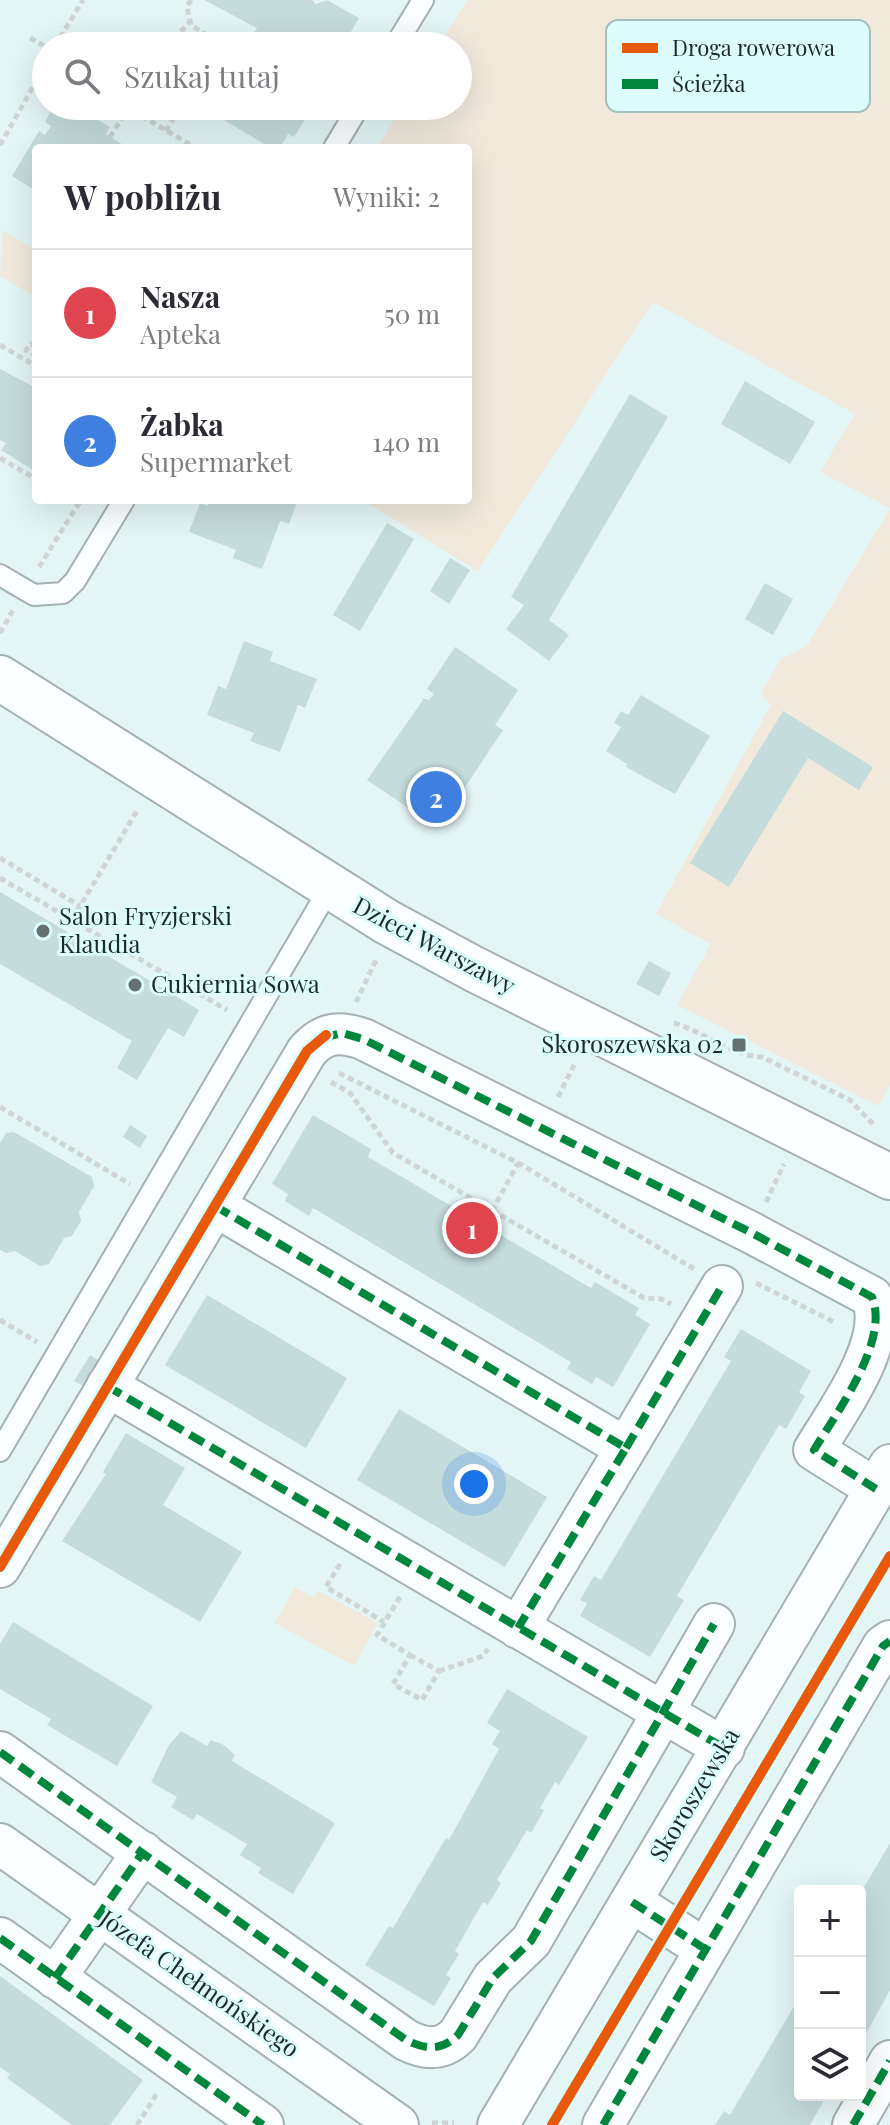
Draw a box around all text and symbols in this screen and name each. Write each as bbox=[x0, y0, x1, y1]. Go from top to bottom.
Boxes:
legend bbox=[606, 20, 870, 112]
search box bbox=[32, 32, 472, 120]
text: Droga rowerowa bbox=[672, 32, 835, 62]
icon: search bbox=[60, 54, 104, 98]
text: Szukaj tutaj bbox=[124, 56, 280, 96]
text: Ścieżka bbox=[672, 68, 746, 98]
text: W pobliżu bbox=[64, 173, 222, 219]
text: Wyniki: 2 bbox=[333, 179, 440, 214]
text: Nasza bbox=[140, 276, 220, 316]
text: 1 bbox=[85, 296, 95, 331]
text: 50 m bbox=[384, 296, 440, 331]
text: Apteka bbox=[140, 316, 221, 351]
text: Żabka bbox=[140, 404, 224, 444]
text: 2 bbox=[83, 424, 97, 459]
text: 140 m bbox=[372, 424, 440, 459]
text: Supermarket bbox=[140, 444, 292, 479]
pin: 2 bbox=[410, 767, 462, 827]
street label: Dzieci Warszawy bbox=[348, 888, 522, 1001]
place label: Salon Fryzjerski Klaudia bbox=[59, 899, 232, 959]
marker: Salon Fryzjerski Klaudia bbox=[34, 922, 52, 940]
place label: Cukiernia Sowa bbox=[151, 967, 320, 999]
marker: Cukiernia Sowa bbox=[126, 976, 144, 994]
place label: Skoroszewska 02 bbox=[541, 1027, 723, 1059]
marker: Skoroszewska 02 bbox=[730, 1036, 748, 1054]
pin: 1 bbox=[446, 1198, 498, 1258]
your location bbox=[454, 1464, 494, 1504]
street label: Skoroszewska bbox=[641, 1721, 746, 1867]
map controls bbox=[794, 1885, 866, 2101]
button: + bbox=[794, 1885, 866, 1957]
street label: Józefa Chełmońskiego bbox=[93, 1901, 306, 2063]
button: − bbox=[794, 1957, 866, 2029]
button: layers bbox=[794, 2029, 866, 2101]

